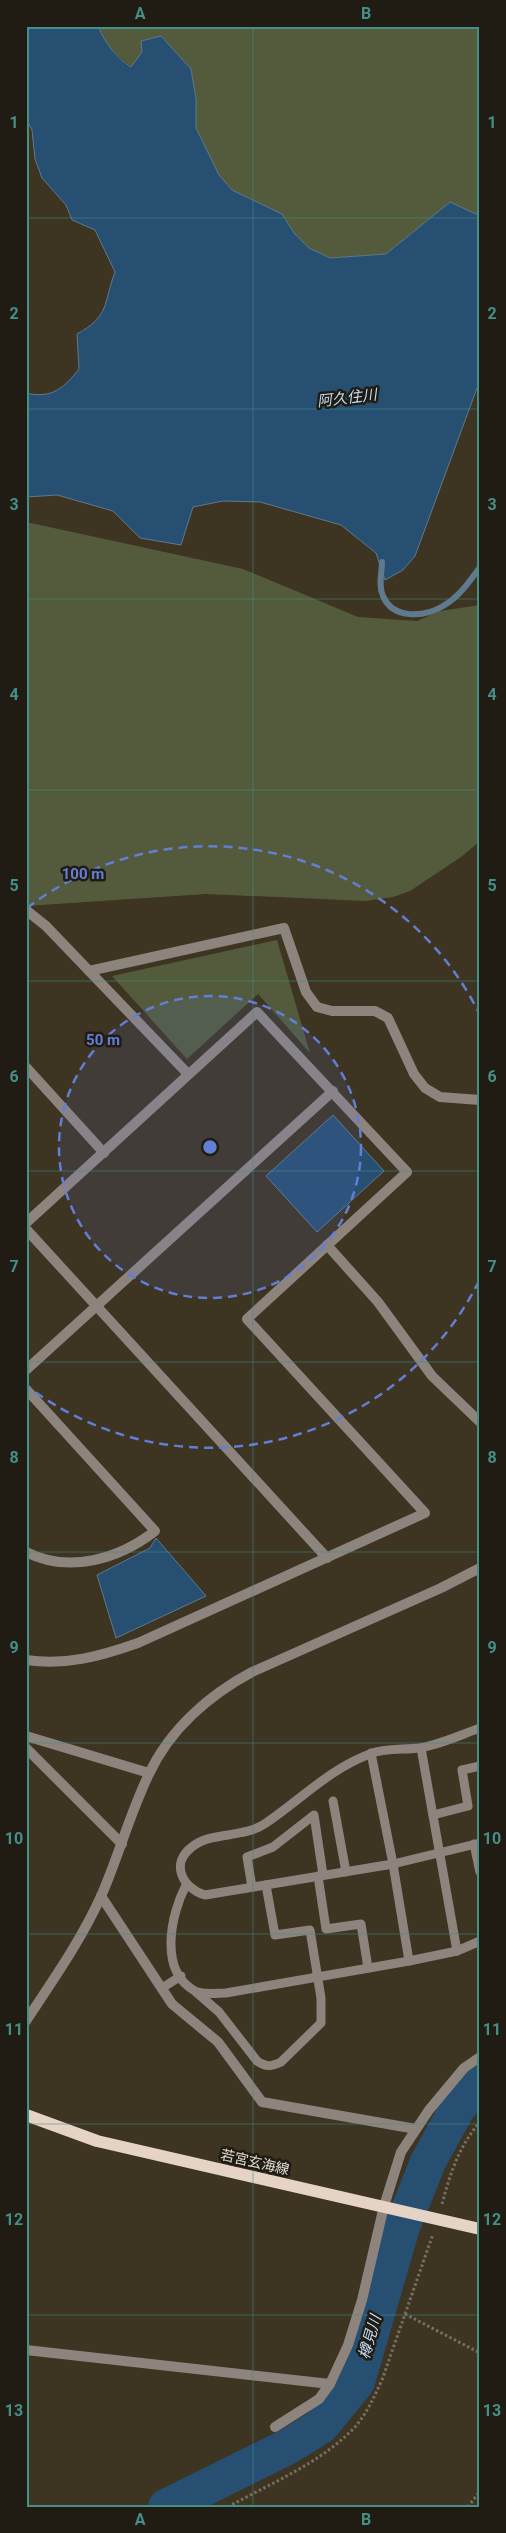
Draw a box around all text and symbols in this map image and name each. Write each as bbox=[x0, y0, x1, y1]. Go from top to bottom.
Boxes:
text: A bbox=[135, 4, 146, 23]
text: B bbox=[361, 4, 371, 23]
text: 1 bbox=[9, 113, 19, 132]
text: 1 bbox=[487, 113, 497, 132]
text: 2 bbox=[9, 304, 19, 323]
text: 2 bbox=[487, 304, 497, 323]
water label: 阿久住川 bbox=[316, 385, 380, 411]
text: 3 bbox=[9, 495, 19, 514]
text: 3 bbox=[487, 495, 497, 514]
text: 4 bbox=[9, 685, 19, 704]
text: 4 bbox=[487, 685, 497, 704]
text: 100 m bbox=[62, 865, 104, 883]
text: 5 bbox=[9, 876, 19, 895]
text: 5 bbox=[487, 876, 497, 895]
text: 50 m bbox=[86, 1031, 120, 1049]
text: 6 bbox=[9, 1067, 19, 1086]
text: 6 bbox=[487, 1067, 497, 1086]
centre of rings bbox=[201, 1138, 219, 1156]
text: 7 bbox=[9, 1257, 19, 1276]
text: 7 bbox=[487, 1257, 497, 1276]
text: 8 bbox=[9, 1448, 19, 1467]
text: 8 bbox=[487, 1448, 497, 1467]
text: 9 bbox=[9, 1638, 19, 1657]
text: 9 bbox=[487, 1638, 497, 1657]
text: 10 bbox=[5, 1829, 23, 1848]
text: 10 bbox=[483, 1829, 501, 1848]
text: 11 bbox=[5, 2020, 23, 2039]
text: 11 bbox=[483, 2020, 501, 2039]
street label: 若宮玄海線 bbox=[219, 2146, 291, 2178]
text: 12 bbox=[5, 2210, 23, 2229]
text: 12 bbox=[483, 2210, 501, 2229]
water label: 樽見川 bbox=[355, 2311, 385, 2361]
text: 13 bbox=[5, 2401, 23, 2420]
text: 13 bbox=[483, 2401, 501, 2420]
text: A bbox=[135, 2510, 146, 2529]
text: B bbox=[361, 2510, 371, 2529]

